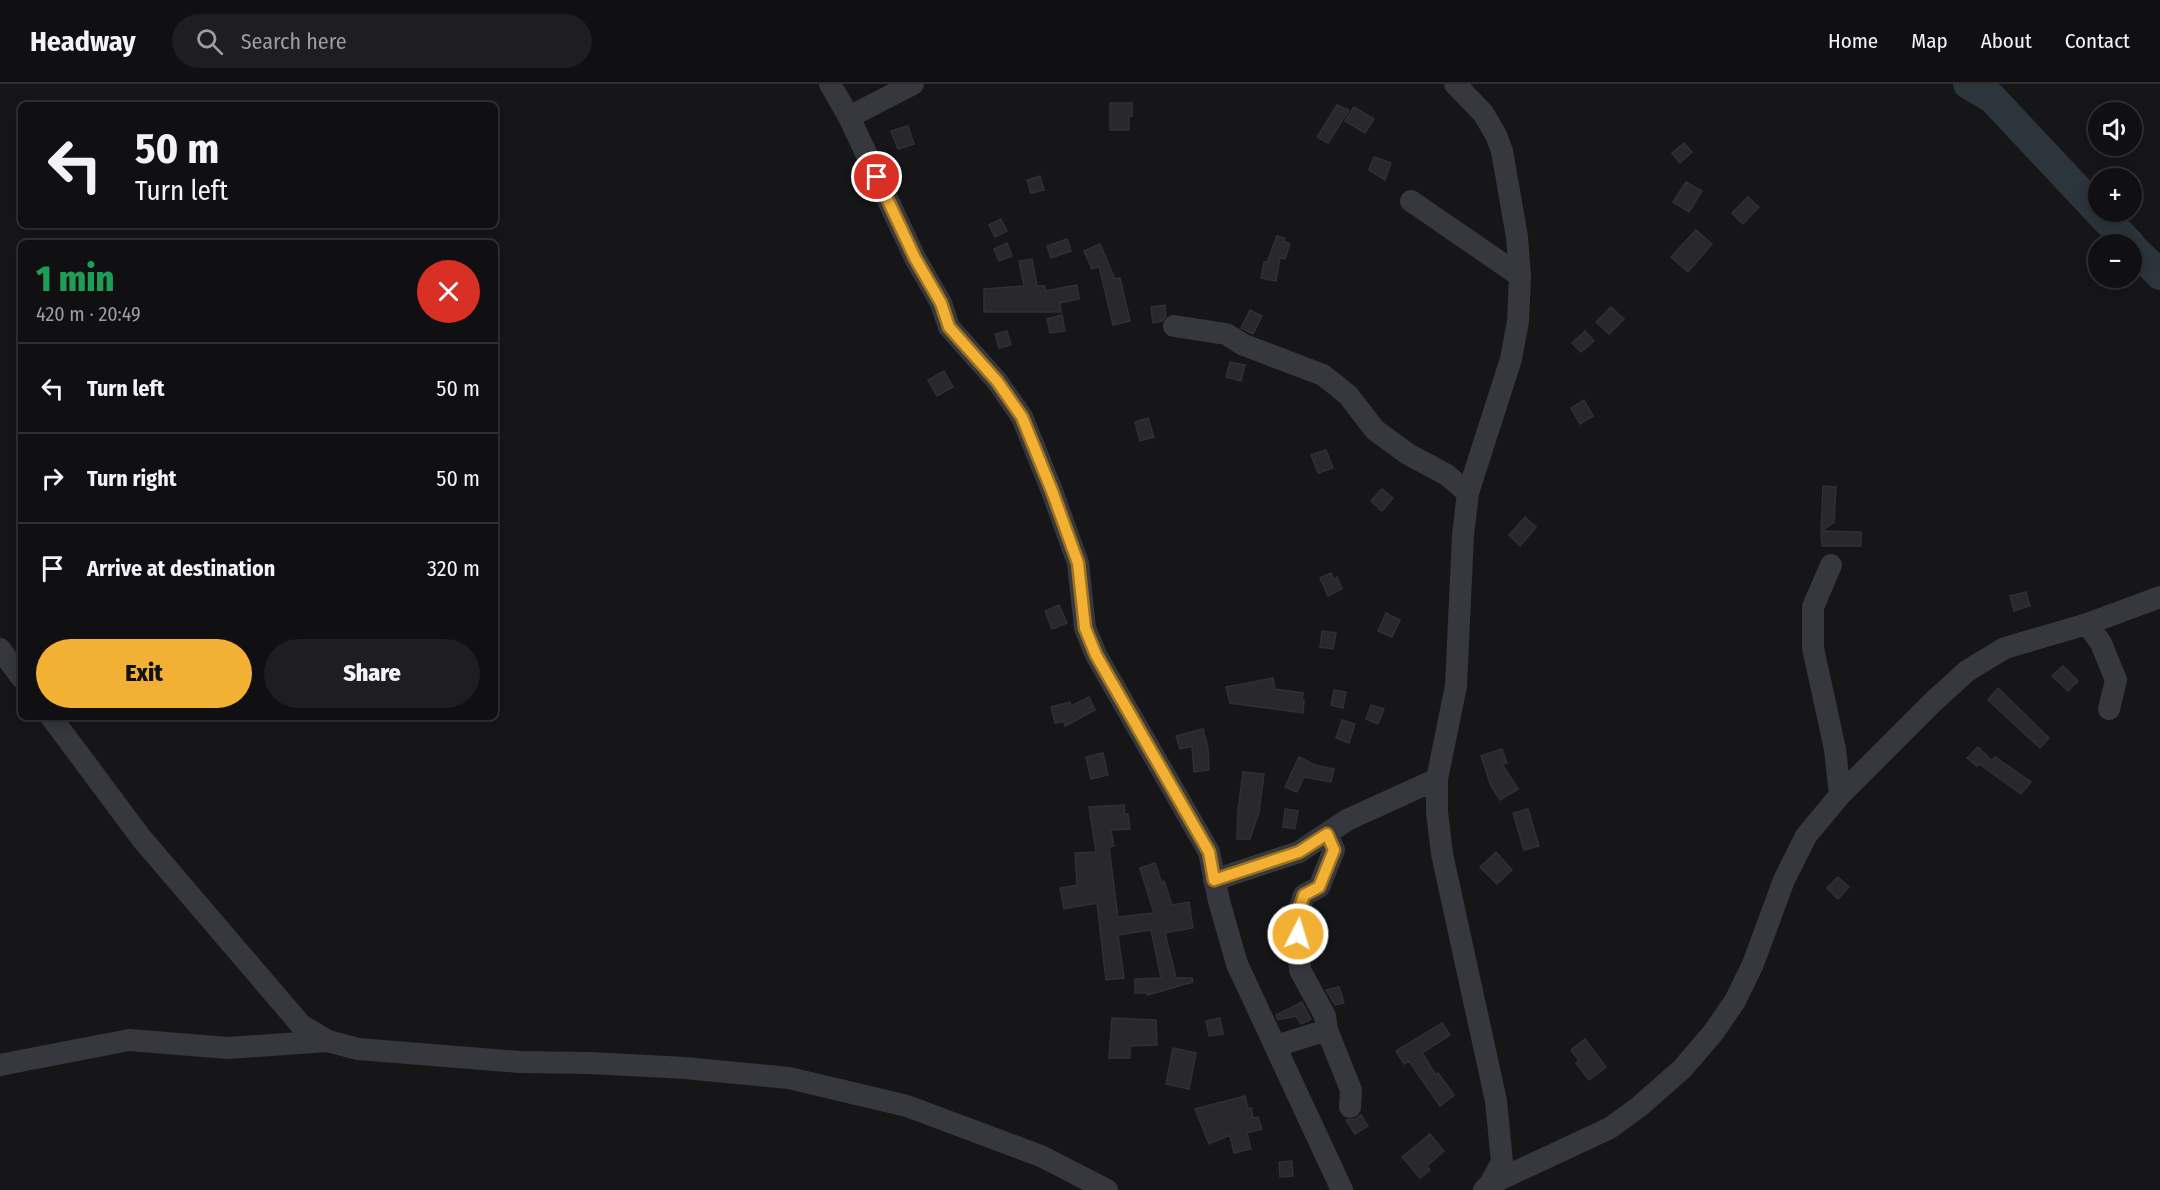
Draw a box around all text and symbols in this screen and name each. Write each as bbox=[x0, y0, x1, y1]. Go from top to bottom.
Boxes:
search box bbox=[172, 14, 592, 68]
text: Headway bbox=[30, 25, 136, 58]
icon: search bbox=[193, 25, 226, 58]
text: Search here bbox=[241, 28, 347, 55]
text: Home bbox=[1828, 28, 1878, 54]
text: Map bbox=[1911, 28, 1948, 54]
text: About bbox=[1981, 28, 2032, 54]
text: Contact bbox=[2065, 28, 2130, 54]
map controls bbox=[2088, 102, 2142, 288]
button: sound bbox=[2088, 102, 2142, 156]
text: 50 m bbox=[135, 124, 219, 174]
icon: left bbox=[36, 126, 114, 204]
pin bbox=[851, 151, 902, 202]
icon: arrive bbox=[860, 160, 893, 193]
button: + bbox=[2088, 168, 2142, 222]
text: Turn left bbox=[135, 175, 228, 207]
button: − bbox=[2088, 234, 2142, 288]
text: 1 min bbox=[36, 257, 114, 301]
button: close bbox=[417, 260, 480, 323]
text: 420 m · 20:49 bbox=[36, 302, 141, 326]
icon: left bbox=[36, 372, 69, 405]
text: Turn left bbox=[87, 375, 165, 402]
text: 50 m bbox=[436, 375, 480, 402]
icon: right bbox=[36, 462, 69, 495]
text: Turn right bbox=[87, 465, 176, 492]
text: 50 m bbox=[436, 465, 480, 492]
icon: arrive bbox=[36, 552, 69, 585]
text: Arrive at destination bbox=[87, 555, 275, 582]
text: 320 m bbox=[427, 555, 480, 582]
button: Exit bbox=[36, 639, 252, 708]
button: Share bbox=[264, 639, 480, 708]
position arrow bbox=[1266, 902, 1330, 966]

